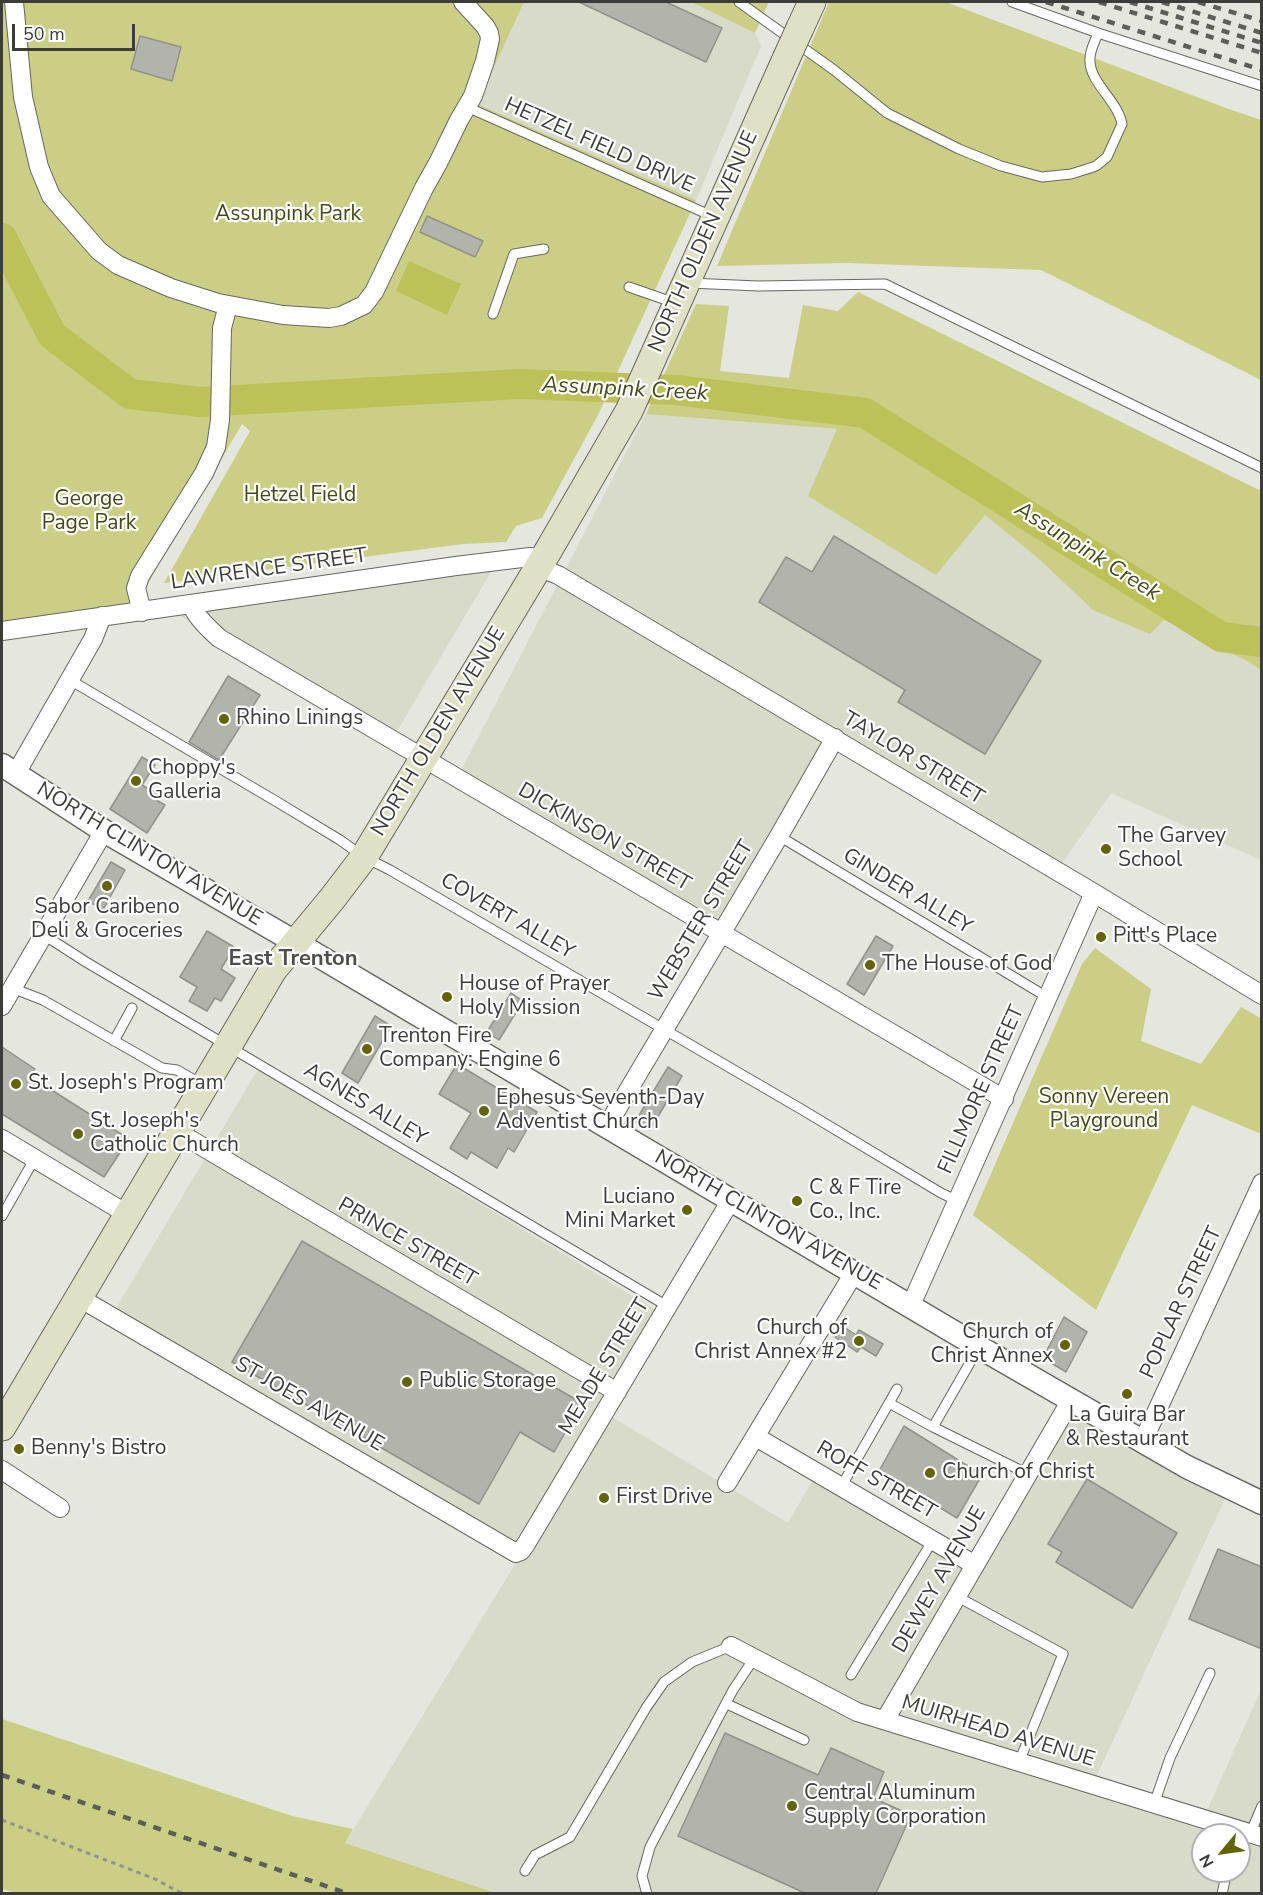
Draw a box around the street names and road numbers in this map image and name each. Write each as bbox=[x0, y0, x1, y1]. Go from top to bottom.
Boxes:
street label: HETZEL FIELD DRIVE bbox=[500, 93, 698, 199]
street label: NORTH OLDEN AVENUE bbox=[644, 127, 764, 357]
street label: LAWRENCE STREET bbox=[169, 544, 369, 596]
street label: NORTH OLDEN AVENUE bbox=[367, 623, 511, 841]
street label: TAYLOR STREET bbox=[838, 707, 988, 811]
street label: NORTH CLINTON AVENUE bbox=[32, 778, 266, 932]
street label: DICKINSON STREET bbox=[513, 778, 695, 898]
street label: WEBSTER STREET bbox=[644, 836, 760, 1006]
street label: GINDER ALLEY bbox=[838, 844, 976, 940]
street label: COVERT ALLEY bbox=[436, 868, 578, 966]
street label: FILLMORE STREET bbox=[934, 1002, 1030, 1178]
street label: AGNES ALLEY bbox=[299, 1058, 431, 1152]
street label: NORTH CLINTON AVENUE bbox=[650, 1145, 886, 1297]
street label: PRINCE STREET bbox=[333, 1193, 481, 1293]
street label: POPLAR STREET bbox=[1136, 1223, 1228, 1383]
street label: MEADE STREET bbox=[554, 1294, 656, 1440]
street label: ST JOES AVENUE bbox=[230, 1352, 388, 1458]
street label: ROFF STREET bbox=[811, 1436, 941, 1526]
street label: DEWEY AVENUE bbox=[888, 1502, 992, 1658]
street label: MUIRHEAD AVENUE bbox=[898, 1691, 1098, 1773]

